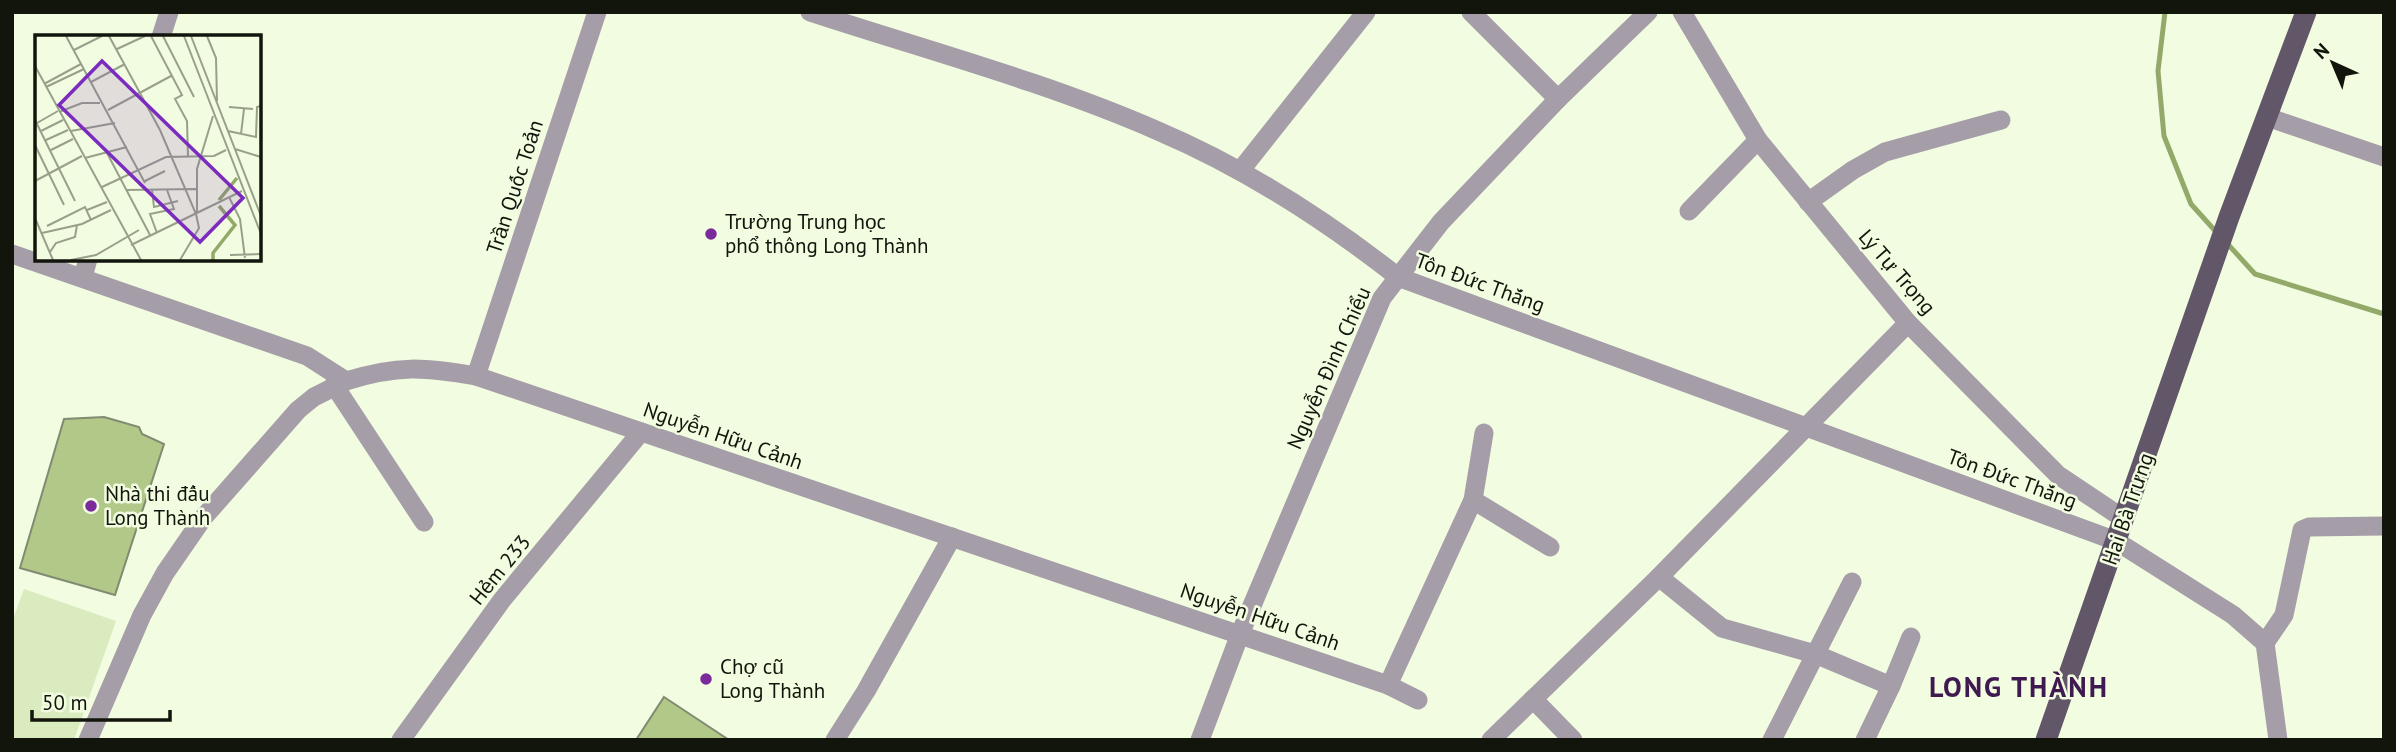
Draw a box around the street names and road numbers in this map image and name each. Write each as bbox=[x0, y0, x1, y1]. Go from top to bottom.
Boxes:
street label: Trần Quốc Toản bbox=[480, 116, 549, 257]
street label: Lý Tự Trọng bbox=[1853, 223, 1942, 320]
street label: Tôn Đức Thắng bbox=[1412, 247, 1549, 318]
street label: Nguyễn Đình Chiểu bbox=[1281, 282, 1377, 453]
street label: Nguyễn Hữu Cảnh bbox=[640, 396, 807, 475]
street label: Tôn Đức Thắng bbox=[1944, 443, 2081, 514]
street label: Hai Bà Trưng bbox=[2096, 449, 2159, 568]
street label: Hẻm 233 bbox=[463, 529, 536, 610]
street label: Nguyễn Hữu Cảnh bbox=[1177, 577, 1344, 656]

